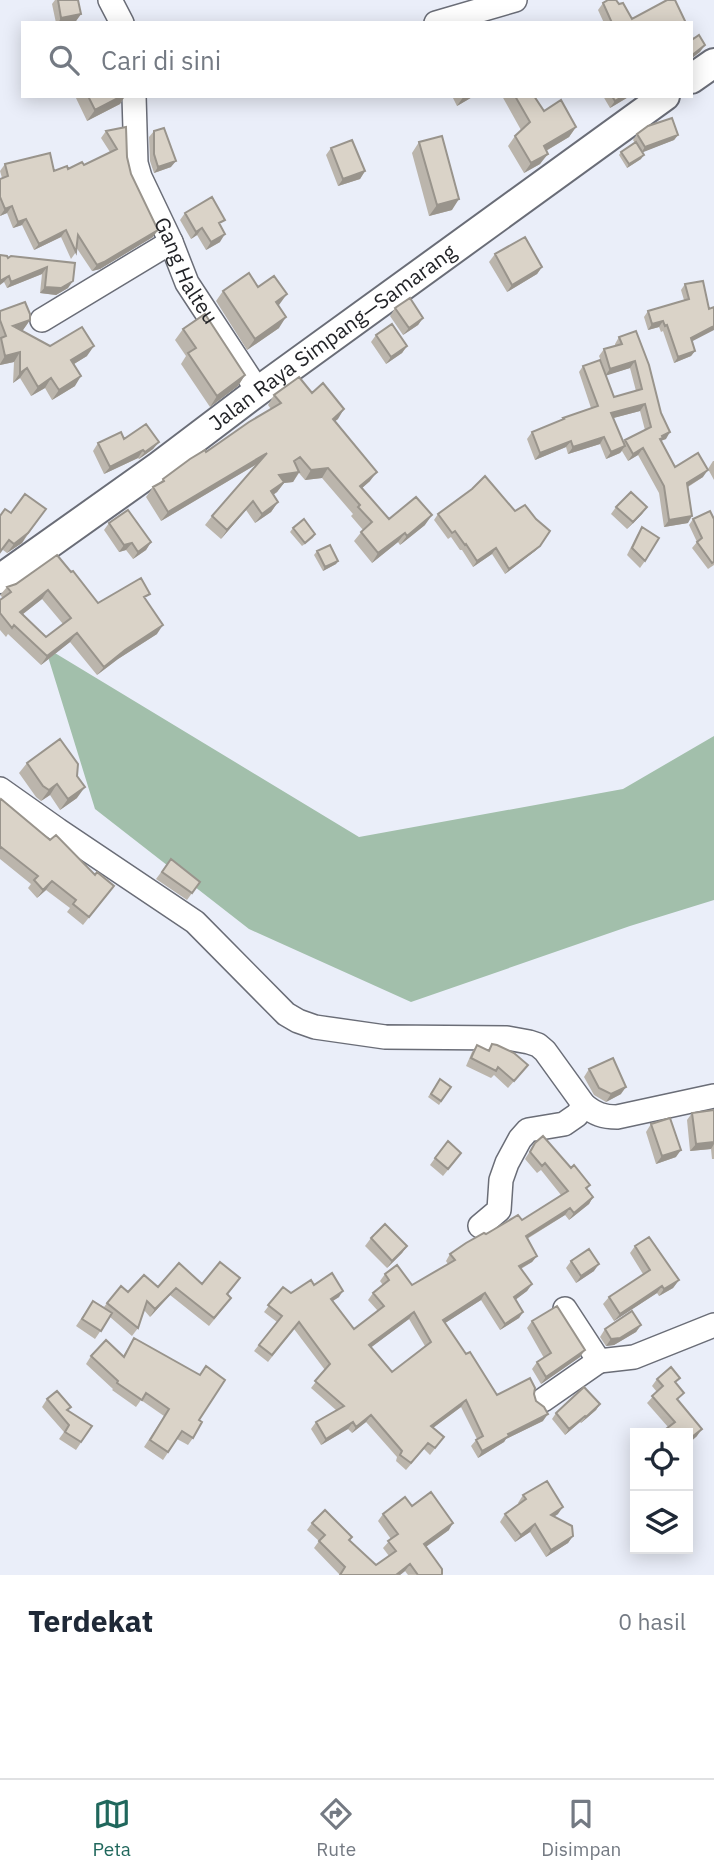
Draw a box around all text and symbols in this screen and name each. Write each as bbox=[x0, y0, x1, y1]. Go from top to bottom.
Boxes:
search box bbox=[21, 21, 693, 98]
icon: search bbox=[45, 41, 83, 79]
text: Cari di sini bbox=[101, 43, 221, 77]
street label: Gang Halteu bbox=[148, 212, 225, 329]
street label: Jalan Raya Simpang—Samarang bbox=[203, 237, 461, 436]
map controls bbox=[630, 1428, 693, 1554]
button: locate bbox=[630, 1428, 693, 1491]
button: layers bbox=[630, 1491, 693, 1554]
text: Terdekat bbox=[28, 1601, 153, 1640]
text: 0 hasil bbox=[618, 1606, 686, 1636]
tab: Peta bbox=[93, 1795, 131, 1861]
tab: Rute bbox=[316, 1795, 356, 1861]
tab: Disimpan bbox=[541, 1795, 621, 1861]

